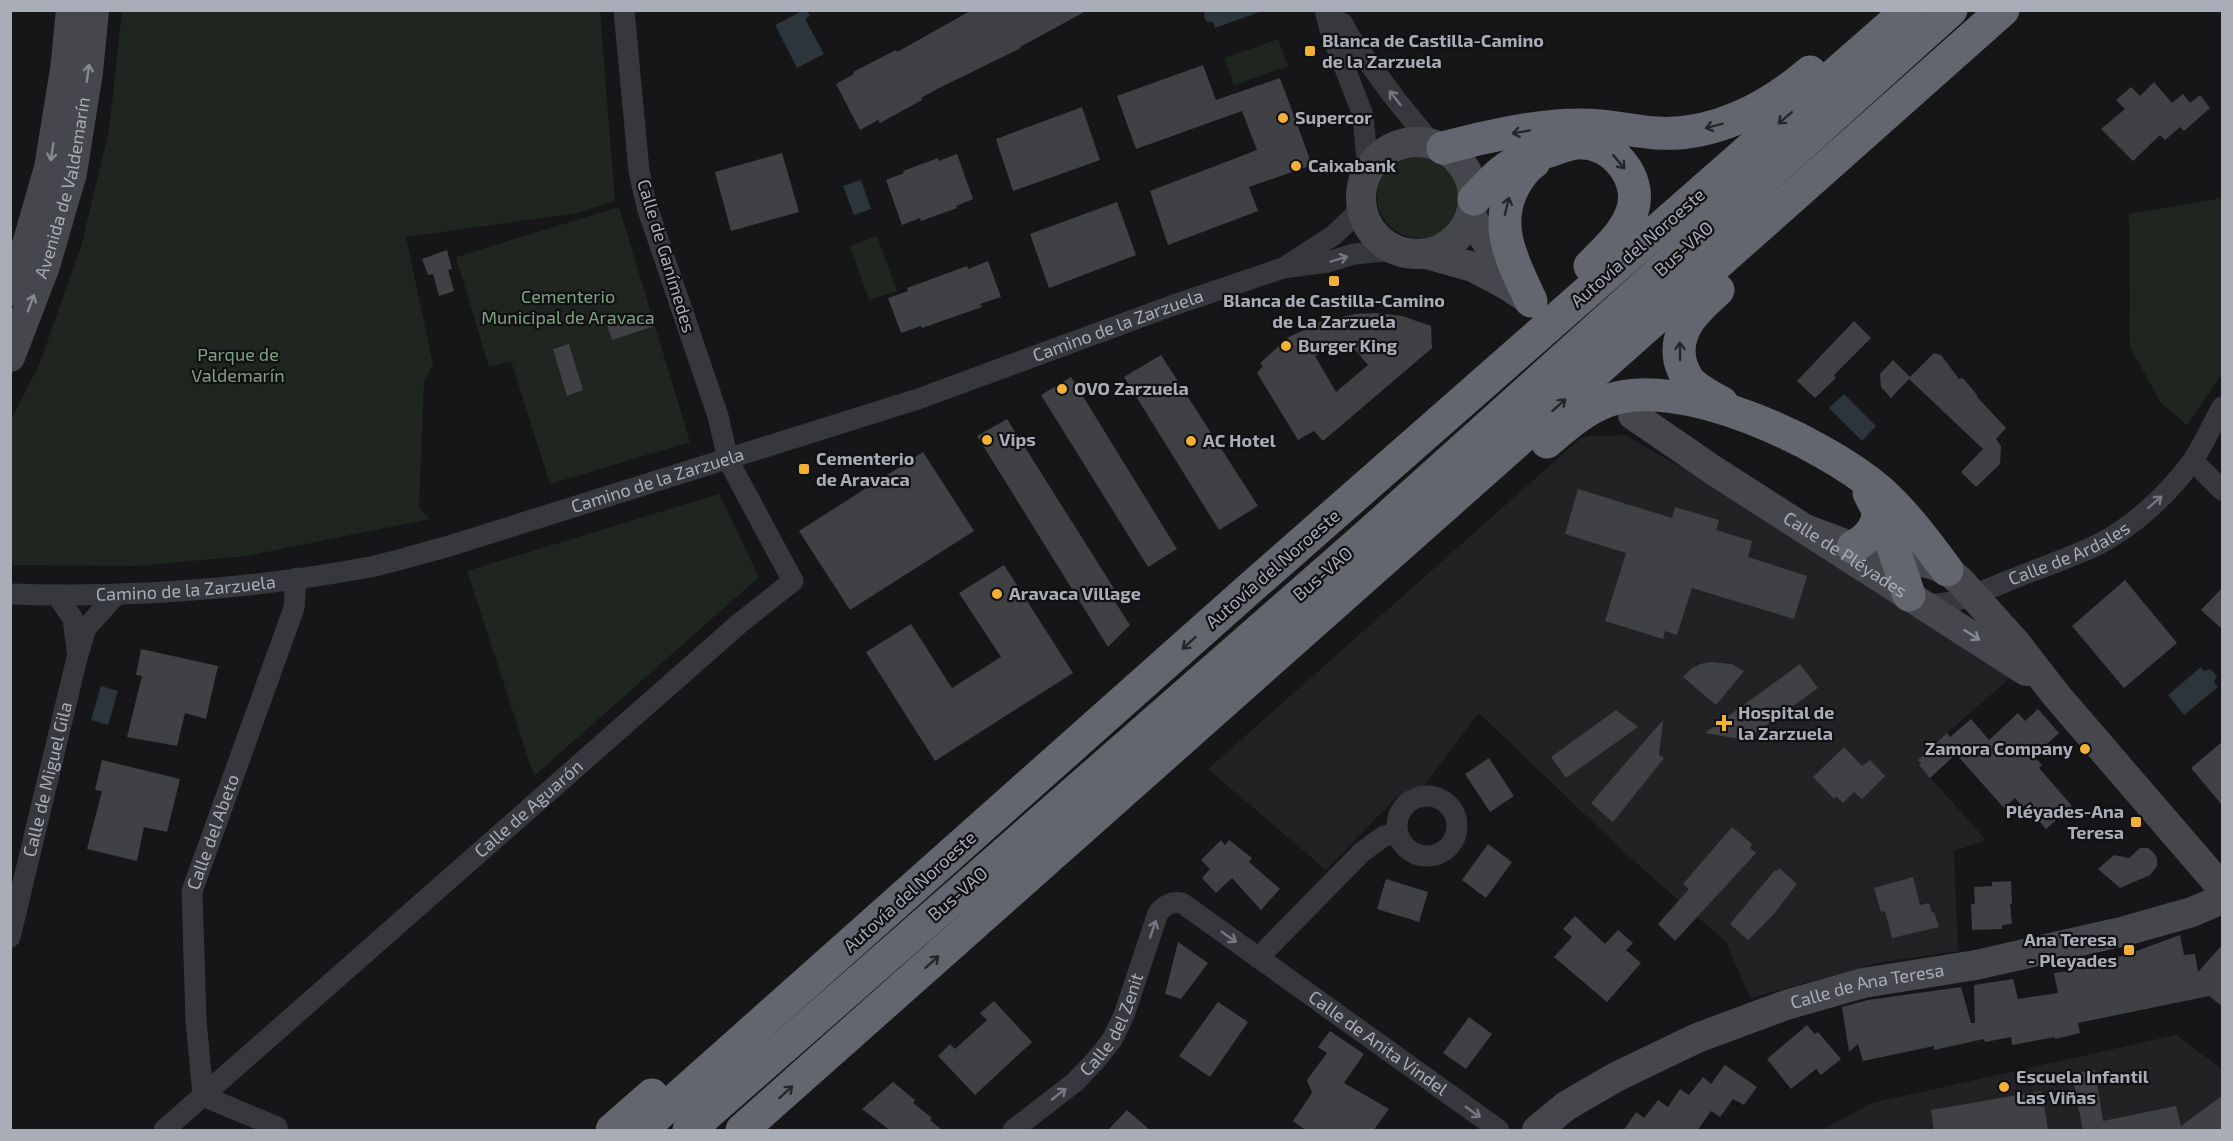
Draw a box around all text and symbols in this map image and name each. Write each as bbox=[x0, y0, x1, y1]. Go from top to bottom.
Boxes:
place label: Blanca de Castilla-Camino de la Zarzuela bbox=[1322, 29, 1544, 72]
marker: Blanca de Castilla-Camino de la Zarzuela bbox=[1303, 44, 1317, 58]
one-way arrow bbox=[82, 64, 93, 84]
one-way arrow bbox=[1389, 91, 1402, 107]
street label: Avenida de Valdemarín bbox=[29, 95, 94, 281]
place label: Supercor bbox=[1295, 106, 1372, 128]
marker: Supercor bbox=[1276, 111, 1290, 125]
one-way arrow bbox=[1778, 111, 1793, 125]
one-way arrow bbox=[1705, 120, 1724, 132]
one-way arrow bbox=[1512, 127, 1531, 138]
one-way arrow bbox=[46, 141, 57, 161]
place label: Caixabank bbox=[1308, 154, 1396, 176]
one-way arrow bbox=[1612, 154, 1626, 169]
marker: Caixabank bbox=[1289, 159, 1303, 173]
street label: Calle de Ganímedes bbox=[633, 176, 701, 335]
street label: Autovía del Noroeste bbox=[1566, 183, 1709, 312]
one-way arrow bbox=[1501, 197, 1513, 216]
street label: Bus-VAO bbox=[1649, 216, 1717, 280]
one-way arrow bbox=[1329, 253, 1348, 264]
marker: Blanca de Castilla-Camino de La Zarzuela bbox=[1327, 274, 1341, 288]
street label: Camino de la Zarzuela bbox=[1029, 284, 1206, 366]
park label: Cementerio Municipal de Aravaca bbox=[481, 285, 655, 328]
place label: Blanca de Castilla-Camino de La Zarzuela bbox=[1223, 289, 1445, 332]
one-way arrow bbox=[26, 294, 37, 312]
place label: Burger King bbox=[1298, 334, 1398, 356]
marker: Burger King bbox=[1279, 339, 1293, 353]
one-way arrow bbox=[1674, 341, 1686, 361]
park label: Parque de Valdemarín bbox=[191, 343, 285, 386]
place label: OVO Zarzuela bbox=[1074, 377, 1189, 399]
marker: OVO Zarzuela bbox=[1055, 382, 1069, 396]
one-way arrow bbox=[1551, 398, 1566, 412]
place label: Vips bbox=[999, 428, 1036, 450]
place label: AC Hotel bbox=[1203, 429, 1276, 451]
marker: Vips bbox=[980, 433, 994, 447]
marker: AC Hotel bbox=[1184, 434, 1198, 448]
street label: Camino de la Zarzuela bbox=[568, 442, 746, 517]
place label: Cementerio de Aravaca bbox=[816, 447, 914, 490]
marker: Cementerio de Aravaca bbox=[797, 462, 811, 476]
one-way arrow bbox=[2147, 495, 2162, 509]
street label: Autovía del Noroeste bbox=[1201, 504, 1344, 633]
street label: Calle de Pléyades bbox=[1780, 506, 1912, 602]
street label: Calle de Ardales bbox=[2005, 516, 2134, 590]
street label: Bus-VAO bbox=[1288, 541, 1357, 605]
street label: Camino de la Zarzuela bbox=[96, 570, 277, 605]
place label: Aravaca Village bbox=[1009, 582, 1141, 604]
marker: Aravaca Village bbox=[990, 587, 1004, 601]
one-way arrow bbox=[1963, 630, 1980, 642]
one-way arrow bbox=[1181, 636, 1196, 650]
street label: Calle de Miguel Gila bbox=[18, 699, 76, 859]
place label: Hospital de la Zarzuela bbox=[1738, 701, 1834, 744]
marker: Hospital de la Zarzuela bbox=[1715, 714, 1733, 732]
place label: Zamora Company bbox=[1925, 737, 2074, 759]
marker: Zamora Company bbox=[2078, 742, 2092, 756]
street label: Calle de Aguarón bbox=[469, 755, 587, 862]
street label: Calle del Abeto bbox=[181, 771, 243, 893]
place label: Pléyades-Ana Teresa bbox=[2006, 800, 2124, 843]
marker: Pléyades-Ana Teresa bbox=[2129, 815, 2143, 829]
street label: Autovía del Noroeste bbox=[839, 826, 980, 957]
street label: Bus-VAO bbox=[923, 861, 992, 925]
one-way arrow bbox=[1148, 920, 1159, 939]
place label: Ana Teresa - Pleyades bbox=[2024, 928, 2117, 971]
one-way arrow bbox=[1221, 931, 1237, 943]
marker: Ana Teresa - Pleyades bbox=[2122, 943, 2136, 957]
one-way arrow bbox=[924, 956, 940, 969]
street label: Calle de Ana Teresa bbox=[1788, 958, 1946, 1013]
street label: Calle del Zenit bbox=[1075, 970, 1147, 1080]
street label: Calle de Anita Vindel bbox=[1305, 985, 1453, 1100]
place label: Escuela Infantil Las Viñas bbox=[2016, 1065, 2149, 1108]
marker: Escuela Infantil Las Viñas bbox=[1997, 1080, 2011, 1094]
one-way arrow bbox=[778, 1085, 793, 1099]
one-way arrow bbox=[1050, 1088, 1066, 1101]
one-way arrow bbox=[1465, 1106, 1481, 1118]

